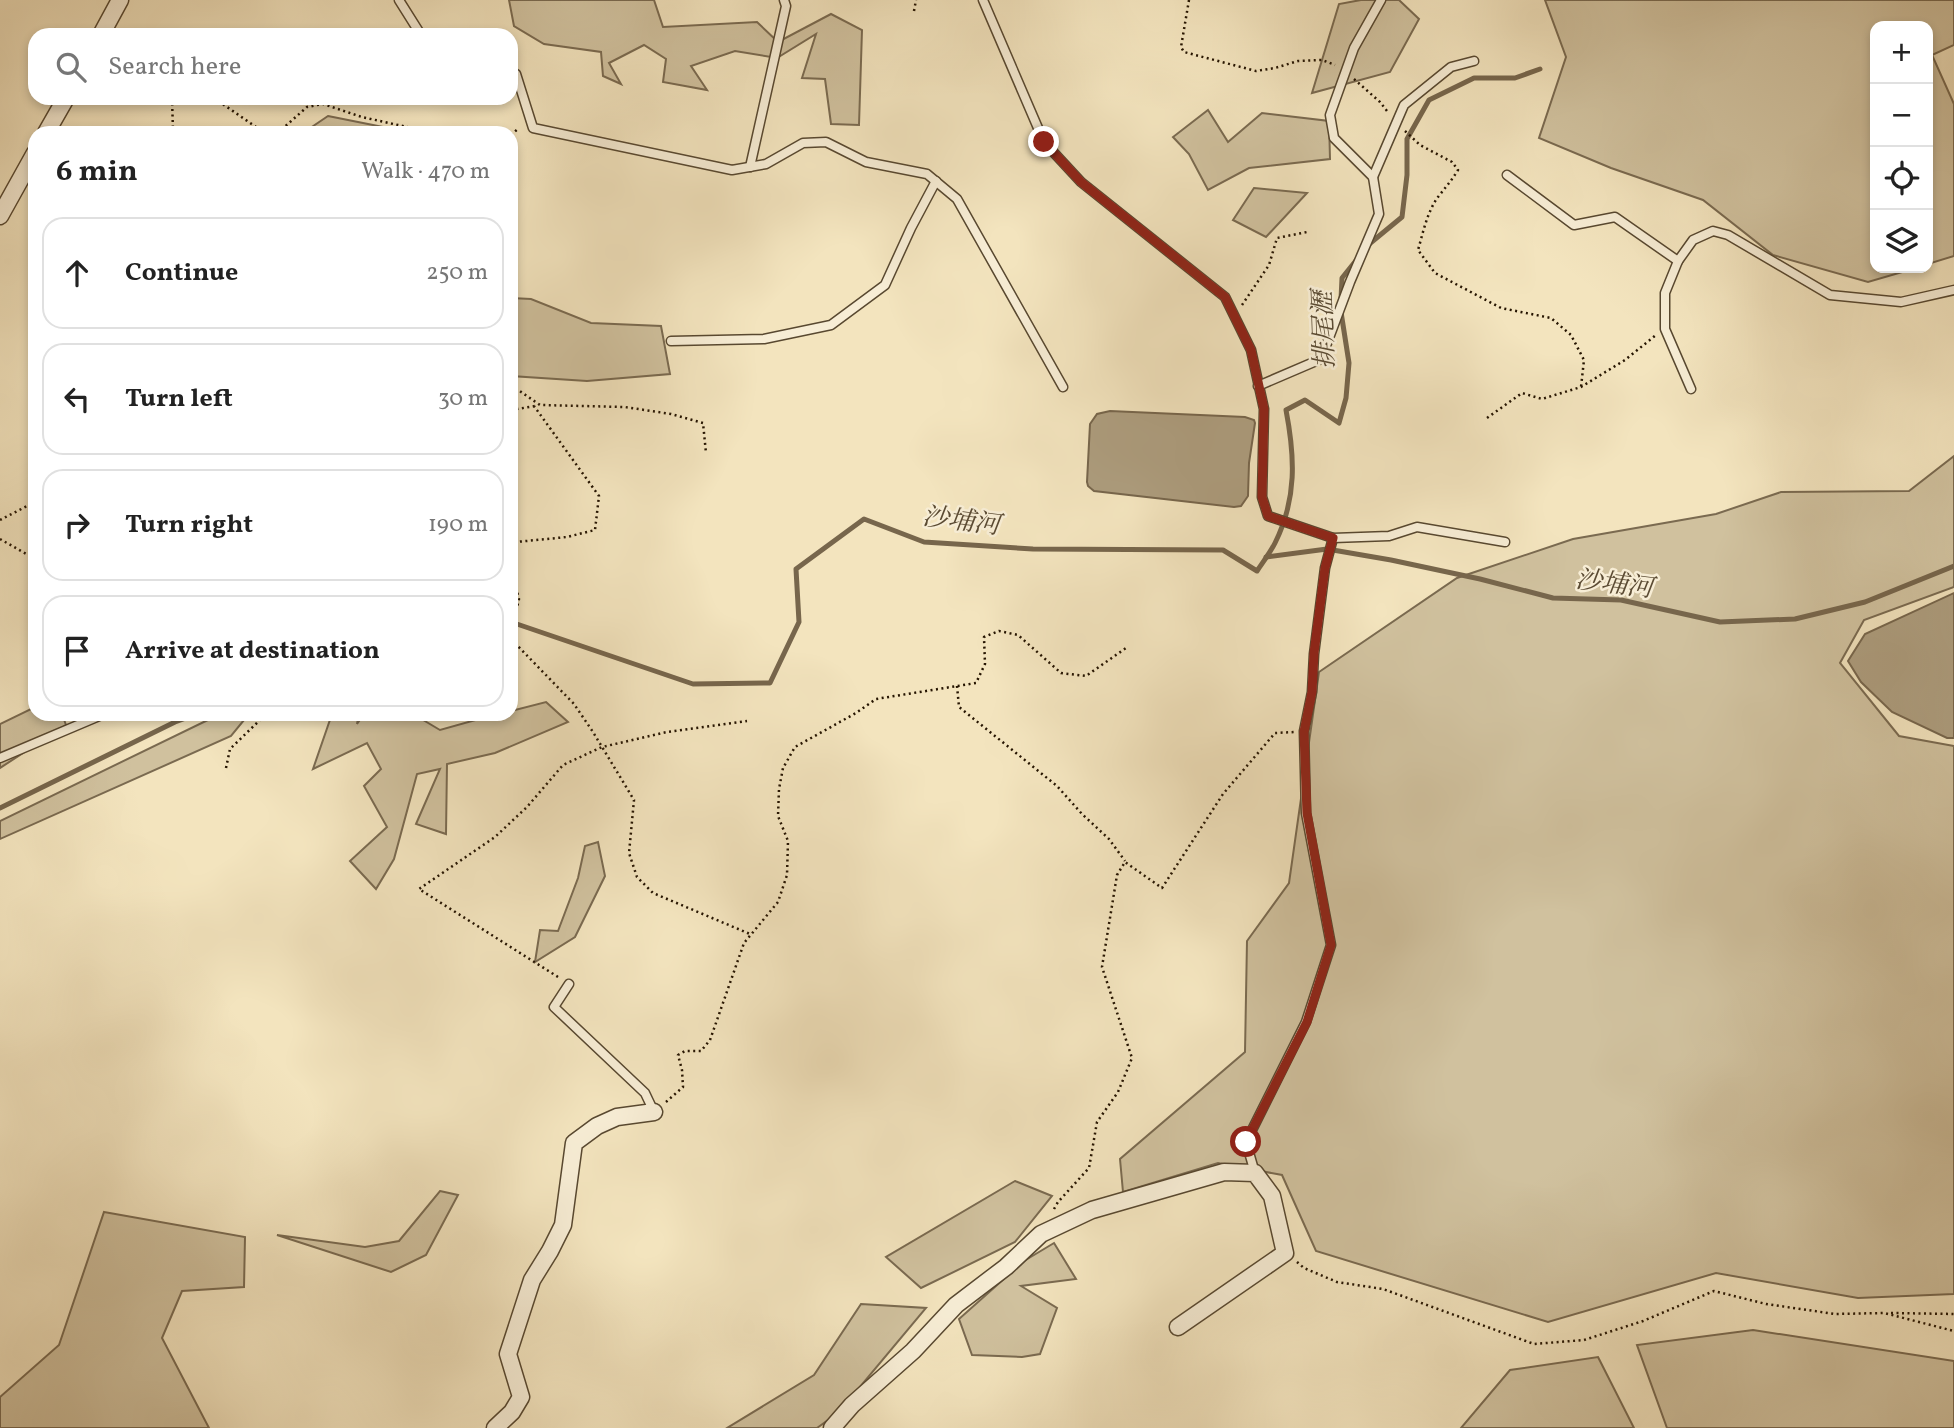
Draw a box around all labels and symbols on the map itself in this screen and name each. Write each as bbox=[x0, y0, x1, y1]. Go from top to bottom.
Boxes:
route end bbox=[1028, 126, 1059, 157]
water label: 排尾瀝 bbox=[1305, 285, 1344, 370]
water label: 沙埔河 bbox=[920, 499, 1006, 545]
water label: 沙埔河 bbox=[1573, 562, 1659, 608]
route start bbox=[1230, 1126, 1261, 1157]

